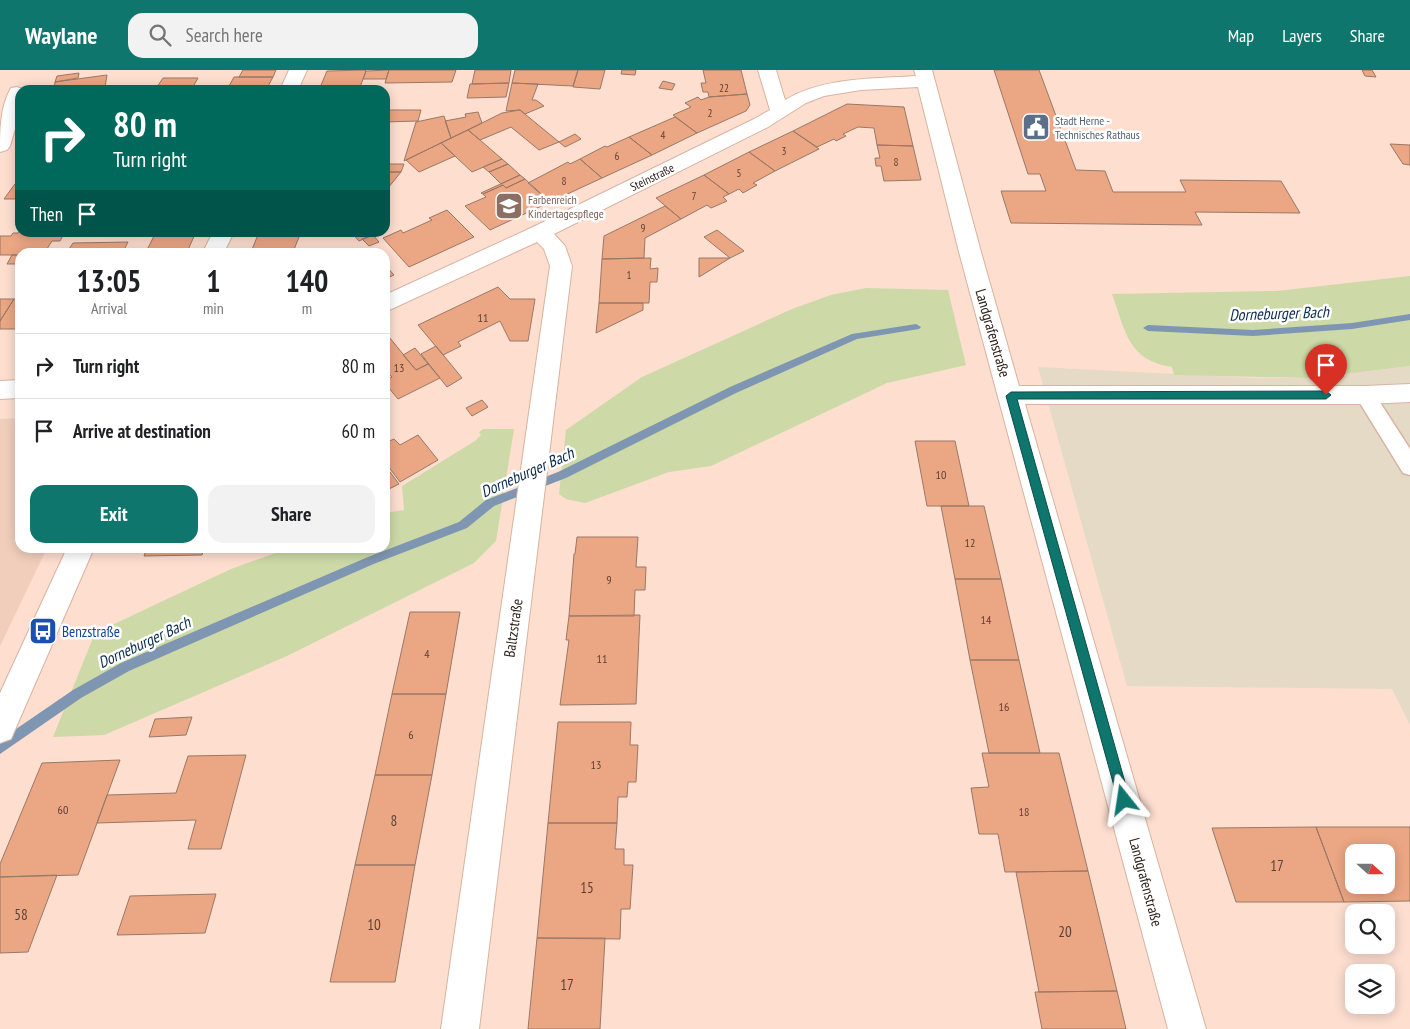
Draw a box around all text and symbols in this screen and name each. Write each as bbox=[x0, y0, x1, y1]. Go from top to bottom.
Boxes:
search box bbox=[128, 13, 478, 58]
text: Waylane bbox=[25, 20, 98, 51]
icon: search bbox=[146, 21, 174, 49]
text: Search here bbox=[186, 23, 263, 47]
text: Map bbox=[1228, 24, 1254, 47]
text: Layers bbox=[1282, 24, 1322, 47]
text: Share bbox=[1350, 24, 1385, 47]
house number: 22 bbox=[719, 81, 729, 95]
text: 80 m bbox=[113, 101, 177, 147]
icon: right bbox=[30, 105, 95, 170]
house number: 2 bbox=[708, 106, 713, 120]
public building icon: Stadt Herne - Technisches Rathaus bbox=[1021, 112, 1051, 142]
place label: Stadt Herne - Technisches Rathaus bbox=[1055, 113, 1140, 142]
house number: 4 bbox=[661, 128, 666, 142]
house number: 3 bbox=[782, 144, 787, 158]
text: Turn right bbox=[113, 145, 187, 173]
house number: 6 bbox=[615, 149, 620, 163]
house number: 8 bbox=[894, 155, 899, 169]
street label: Steinstraße bbox=[627, 160, 677, 194]
house number: 5 bbox=[737, 166, 742, 180]
house number: 8 bbox=[562, 174, 567, 188]
house number: 7 bbox=[692, 189, 697, 203]
school or university icon: Farbenreich Kindertagespflege bbox=[494, 191, 524, 221]
place label: Farbenreich Kindertagespflege bbox=[528, 192, 604, 221]
icon: arrive bbox=[73, 200, 101, 228]
text: Then bbox=[30, 202, 63, 226]
house number: 9 bbox=[641, 221, 646, 235]
text: 13:05 bbox=[77, 261, 141, 300]
text: 1 bbox=[206, 261, 221, 300]
text: 140 bbox=[285, 261, 328, 300]
house number: 1 bbox=[627, 268, 632, 282]
street label: Landgrafenstraße bbox=[971, 287, 1015, 379]
text: Arrival bbox=[91, 298, 127, 318]
text: min bbox=[203, 298, 224, 318]
text: m bbox=[302, 298, 312, 318]
water label: Dorneburger Bach bbox=[1229, 301, 1330, 325]
house number: 11 bbox=[478, 310, 488, 325]
pin bbox=[1305, 344, 1347, 395]
icon: arrive bbox=[1312, 351, 1340, 379]
icon: right bbox=[30, 352, 58, 380]
text: Turn right bbox=[73, 354, 139, 378]
text: 80 m bbox=[342, 354, 375, 378]
house number: 13 bbox=[394, 360, 404, 375]
icon: arrive bbox=[30, 417, 58, 445]
text: Arrive at destination bbox=[73, 419, 211, 443]
text: 60 m bbox=[342, 419, 375, 443]
water label: Dorneburger Bach bbox=[477, 442, 577, 501]
house number: 10 bbox=[936, 467, 946, 482]
button: Exit bbox=[30, 485, 198, 543]
button: Share bbox=[208, 485, 375, 543]
house number: 12 bbox=[965, 535, 975, 550]
house number: 9 bbox=[606, 572, 612, 587]
street label: Baltzstraße bbox=[499, 598, 527, 658]
water label: Dorneburger Bach bbox=[95, 611, 194, 672]
house number: 14 bbox=[981, 612, 992, 627]
bus stop icon: Benzstraße bbox=[28, 616, 58, 646]
place label: Benzstraße bbox=[62, 622, 120, 641]
house number: 4 bbox=[424, 646, 430, 661]
house number: 11 bbox=[597, 651, 607, 666]
house number: 16 bbox=[999, 699, 1009, 714]
house number: 6 bbox=[408, 727, 414, 742]
house number: 13 bbox=[591, 757, 601, 772]
position arrow bbox=[1097, 773, 1149, 825]
house number: 60 bbox=[58, 802, 68, 817]
house number: 18 bbox=[1019, 804, 1029, 819]
house number: 8 bbox=[391, 811, 397, 830]
street label: Landgrafenstraße bbox=[1125, 836, 1167, 928]
north arrow bbox=[1345, 844, 1395, 894]
map controls bbox=[1345, 844, 1395, 1014]
house number: 17 bbox=[1270, 856, 1284, 875]
house number: 15 bbox=[580, 878, 594, 897]
button: search bbox=[1345, 904, 1395, 954]
house number: 58 bbox=[14, 905, 28, 924]
house number: 10 bbox=[367, 915, 381, 934]
house number: 20 bbox=[1058, 922, 1072, 941]
button: layers bbox=[1345, 964, 1395, 1014]
house number: 17 bbox=[560, 975, 574, 994]

